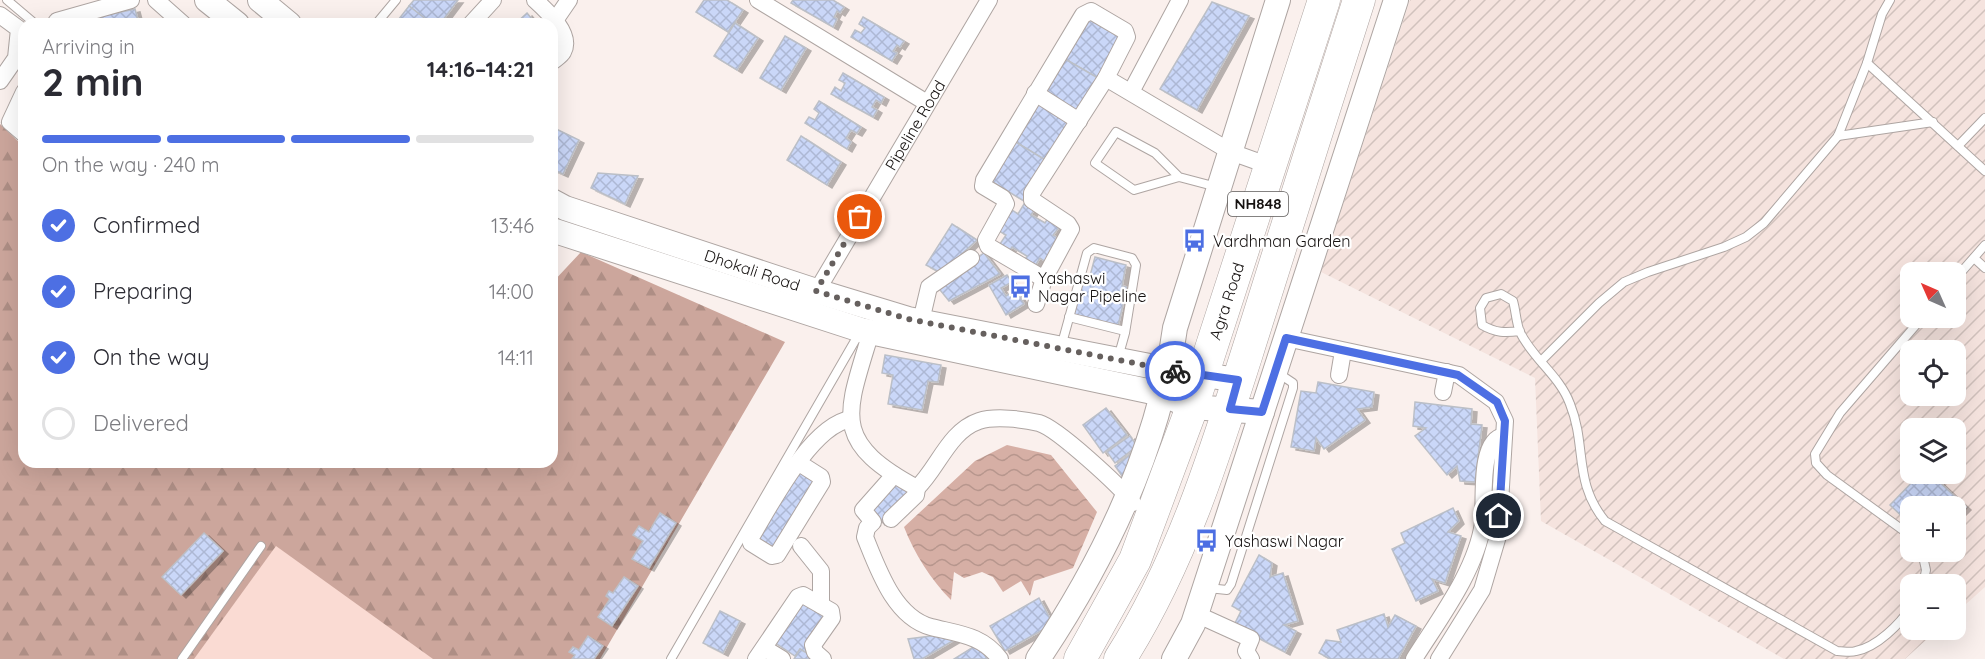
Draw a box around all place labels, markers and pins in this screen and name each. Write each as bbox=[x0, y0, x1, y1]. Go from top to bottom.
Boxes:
pin bbox=[834, 191, 885, 242]
bus stop icon: Vardhman Garden bbox=[1182, 228, 1208, 254]
place label: Vardhman Garden bbox=[1213, 231, 1350, 251]
place label: Yashaswi Nagar Pipeline bbox=[1038, 268, 1147, 306]
bus stop icon: Yashaswi Nagar Pipeline bbox=[1007, 274, 1033, 300]
pin bbox=[1473, 490, 1524, 541]
bus stop icon: Yashaswi Nagar bbox=[1194, 528, 1220, 554]
place label: Yashaswi Nagar bbox=[1225, 531, 1344, 551]

